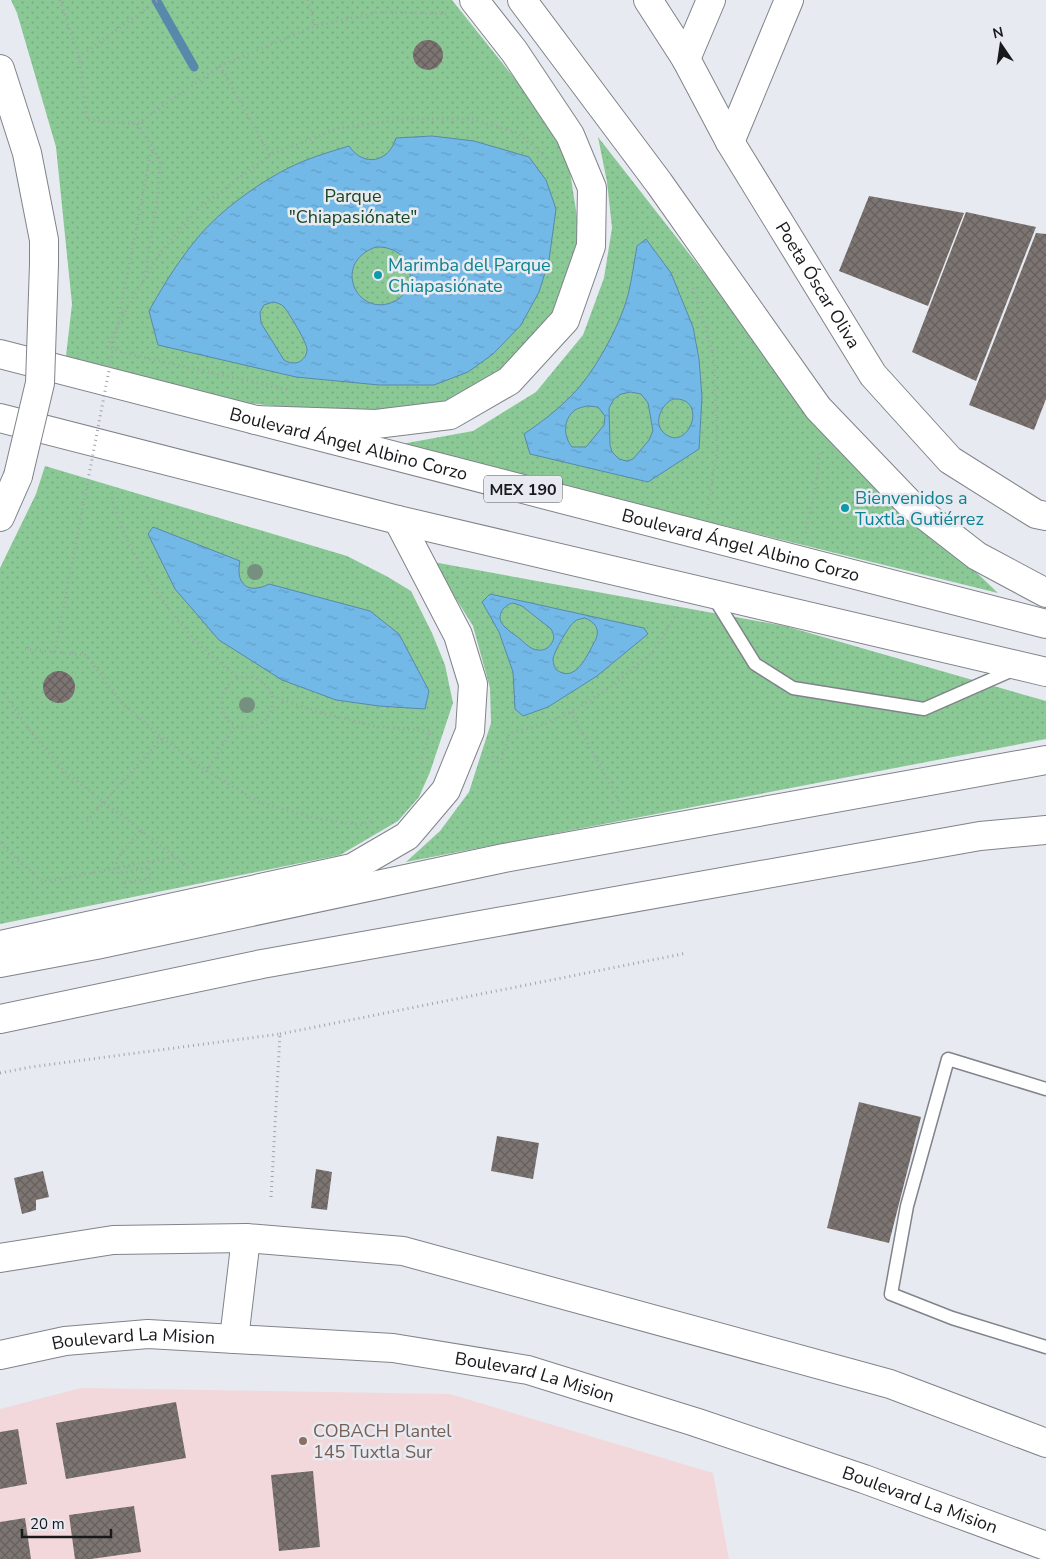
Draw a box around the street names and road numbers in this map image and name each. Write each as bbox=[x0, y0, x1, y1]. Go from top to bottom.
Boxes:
street label: Poeta Óscar Oliva bbox=[770, 217, 866, 353]
street label: Boulevard Ángel Albino Corzo bbox=[227, 402, 470, 486]
road number: MEX 190 bbox=[484, 476, 562, 502]
street label: Boulevard Ángel Albino Corzo bbox=[619, 503, 862, 587]
street label: Boulevard La Mision bbox=[49, 1322, 216, 1356]
street label: Boulevard La Mision bbox=[453, 1346, 617, 1408]
street label: Boulevard La Mision bbox=[839, 1461, 1001, 1539]

